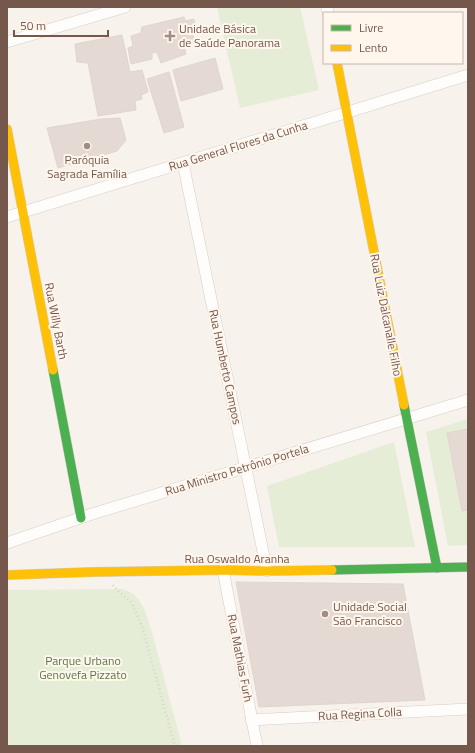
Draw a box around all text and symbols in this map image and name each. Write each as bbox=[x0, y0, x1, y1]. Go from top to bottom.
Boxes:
scale bar bbox=[14, 12, 108, 38]
legend bbox=[323, 12, 463, 64]
text: 50 m bbox=[20, 16, 46, 35]
text: Livre bbox=[359, 18, 383, 37]
place label: Unidade Básica de Saúde Panorama bbox=[179, 19, 280, 52]
marker: Unidade Básica de Saúde Panorama bbox=[164, 30, 176, 42]
text: Lento bbox=[359, 38, 388, 57]
street label: Rua General Flores da Cunha bbox=[166, 115, 310, 176]
marker: Paróquia Sagrada Família bbox=[82, 141, 92, 151]
place label: Paróquia Sagrada Família bbox=[47, 150, 127, 183]
street label: Rua Luiz Dalcanalle Filho bbox=[365, 252, 408, 378]
street label: Rua Willy Barth bbox=[40, 281, 73, 361]
street label: Rua Humberto Campos bbox=[204, 307, 247, 427]
street label: Rua Ministro Petrônio Portela bbox=[163, 439, 311, 500]
street label: Rua Oswaldo Aranha bbox=[184, 549, 290, 568]
place label: Unidade Social São Francisco bbox=[333, 597, 407, 630]
marker: Unidade Social São Francisco bbox=[320, 609, 330, 619]
street label: Rua Mathias Furh bbox=[223, 612, 258, 703]
park label: Parque Urbano Genovefa Pizzato bbox=[39, 651, 127, 684]
street label: Rua Regina Colla bbox=[318, 702, 402, 725]

